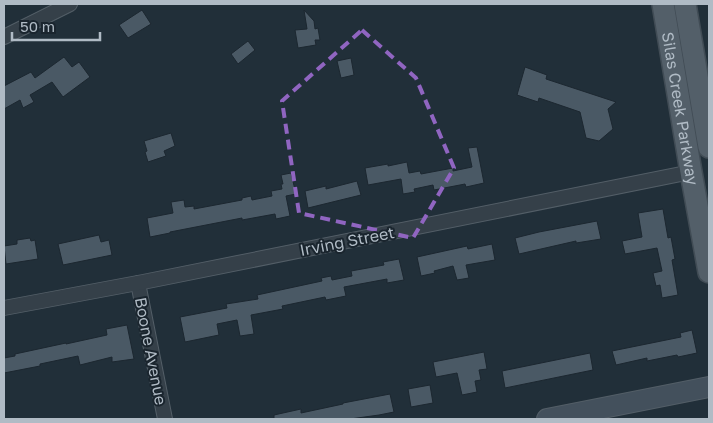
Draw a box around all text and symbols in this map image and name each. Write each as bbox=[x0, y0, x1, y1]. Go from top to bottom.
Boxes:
scale bar bbox=[12, 10, 100, 42]
text: 50 m bbox=[20, 17, 55, 35]
street label: Silas Creek Parkway bbox=[658, 30, 703, 187]
street label: Irving Street bbox=[298, 222, 396, 260]
street label: Boone Avenue bbox=[131, 295, 171, 407]

